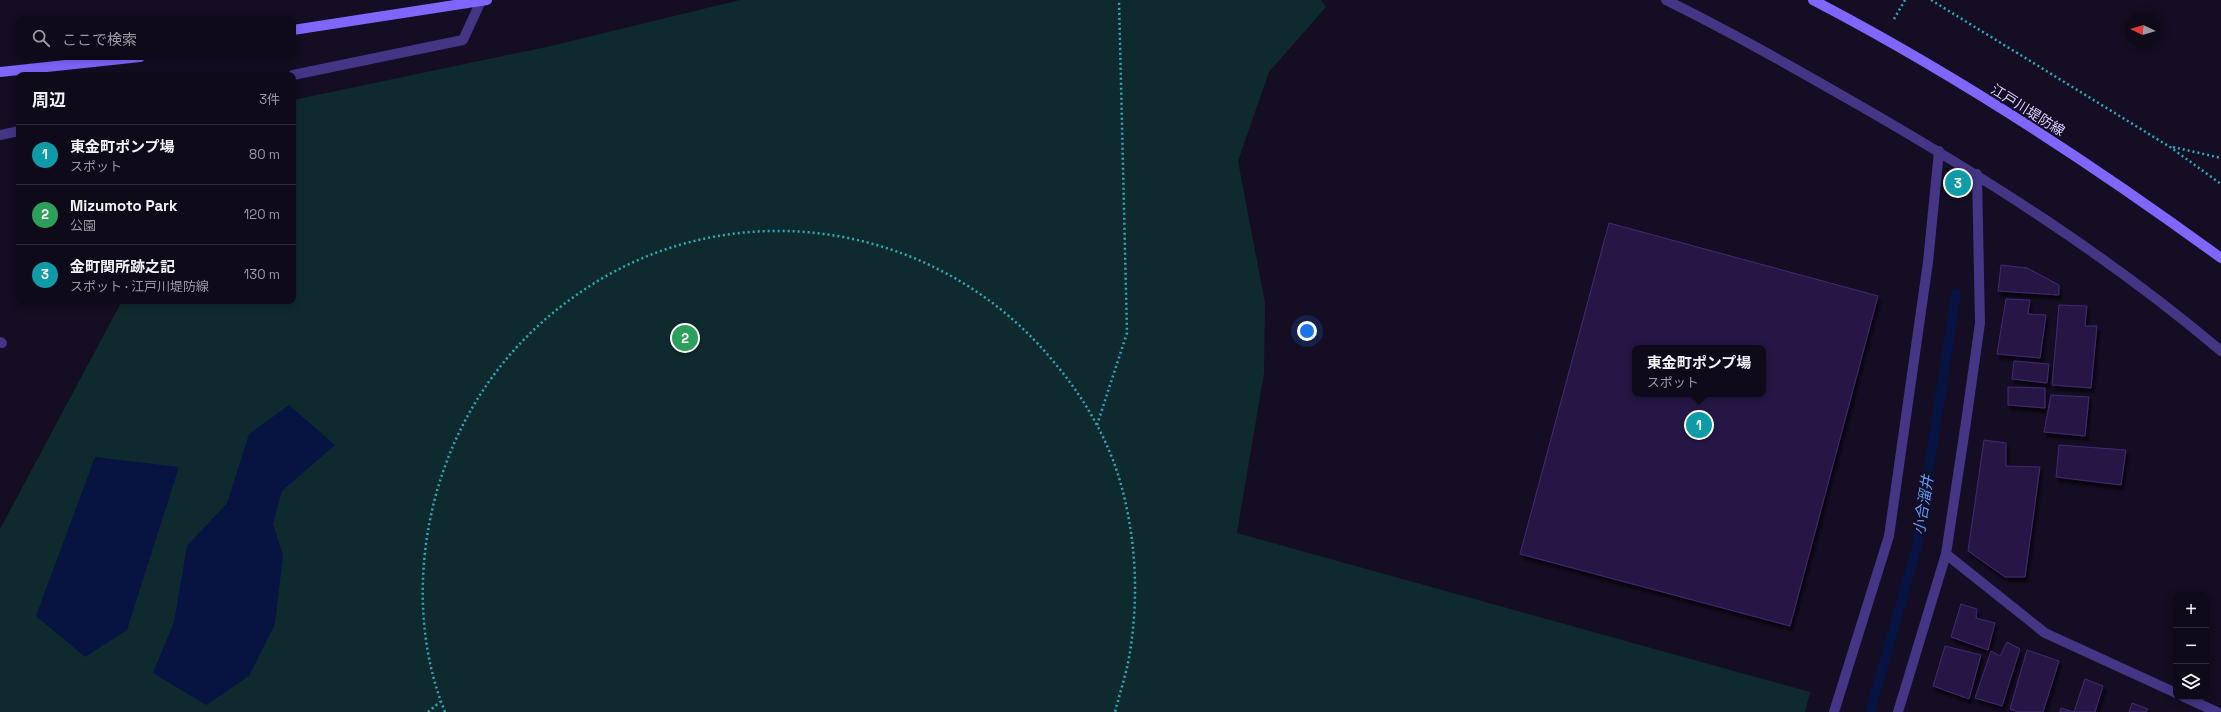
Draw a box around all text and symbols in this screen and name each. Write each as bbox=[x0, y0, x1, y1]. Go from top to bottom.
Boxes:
north arrow bbox=[2125, 12, 2161, 48]
search box bbox=[16, 16, 296, 60]
icon: search bbox=[30, 27, 52, 49]
text: ここで検索 bbox=[62, 30, 137, 49]
street label: 江戸川堤防線 bbox=[1988, 80, 2068, 140]
text: 周辺 bbox=[32, 89, 66, 111]
text: 3件 bbox=[259, 91, 280, 108]
text: 東金町ポンプ場 bbox=[70, 137, 175, 156]
text: 1 bbox=[42, 146, 48, 163]
text: 80 m bbox=[249, 146, 280, 163]
text: スポット bbox=[70, 158, 122, 175]
pin: 3 bbox=[1945, 168, 1971, 198]
text: Mizumoto Park bbox=[70, 196, 178, 215]
text: 2 bbox=[41, 206, 49, 223]
text: 120 m bbox=[244, 206, 280, 223]
text: 公園 bbox=[70, 217, 96, 234]
text: 金町関所跡之記 bbox=[70, 257, 175, 276]
text: 3 bbox=[41, 266, 49, 283]
text: 130 m bbox=[244, 266, 280, 283]
text: スポット · 江戸川堤防線 bbox=[70, 278, 209, 295]
your location bbox=[1297, 321, 1317, 341]
pin: 2 bbox=[672, 323, 698, 353]
popup bbox=[1632, 345, 1766, 397]
text: 東金町ポンプ場 bbox=[1647, 353, 1751, 372]
text: スポット bbox=[1647, 374, 1699, 391]
pin: 1 bbox=[1686, 410, 1712, 440]
water label: 小合溜井 bbox=[1909, 472, 1937, 536]
map controls bbox=[2173, 592, 2209, 700]
button: + bbox=[2173, 592, 2209, 628]
button: − bbox=[2173, 628, 2209, 664]
button: layers bbox=[2173, 664, 2209, 700]

